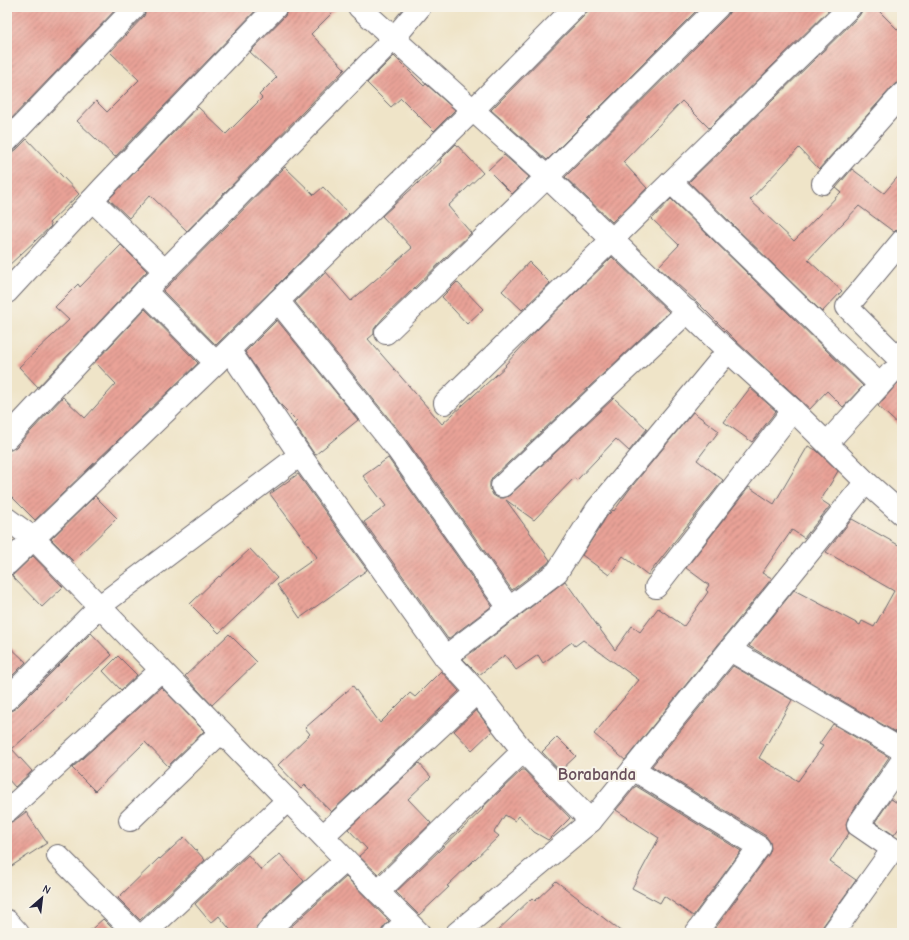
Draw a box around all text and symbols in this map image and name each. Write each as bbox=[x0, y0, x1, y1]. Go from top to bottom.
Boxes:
district label: Borabanda bbox=[558, 765, 636, 784]
north arrow bbox=[22, 878, 62, 918]
text: N bbox=[40, 882, 53, 897]

